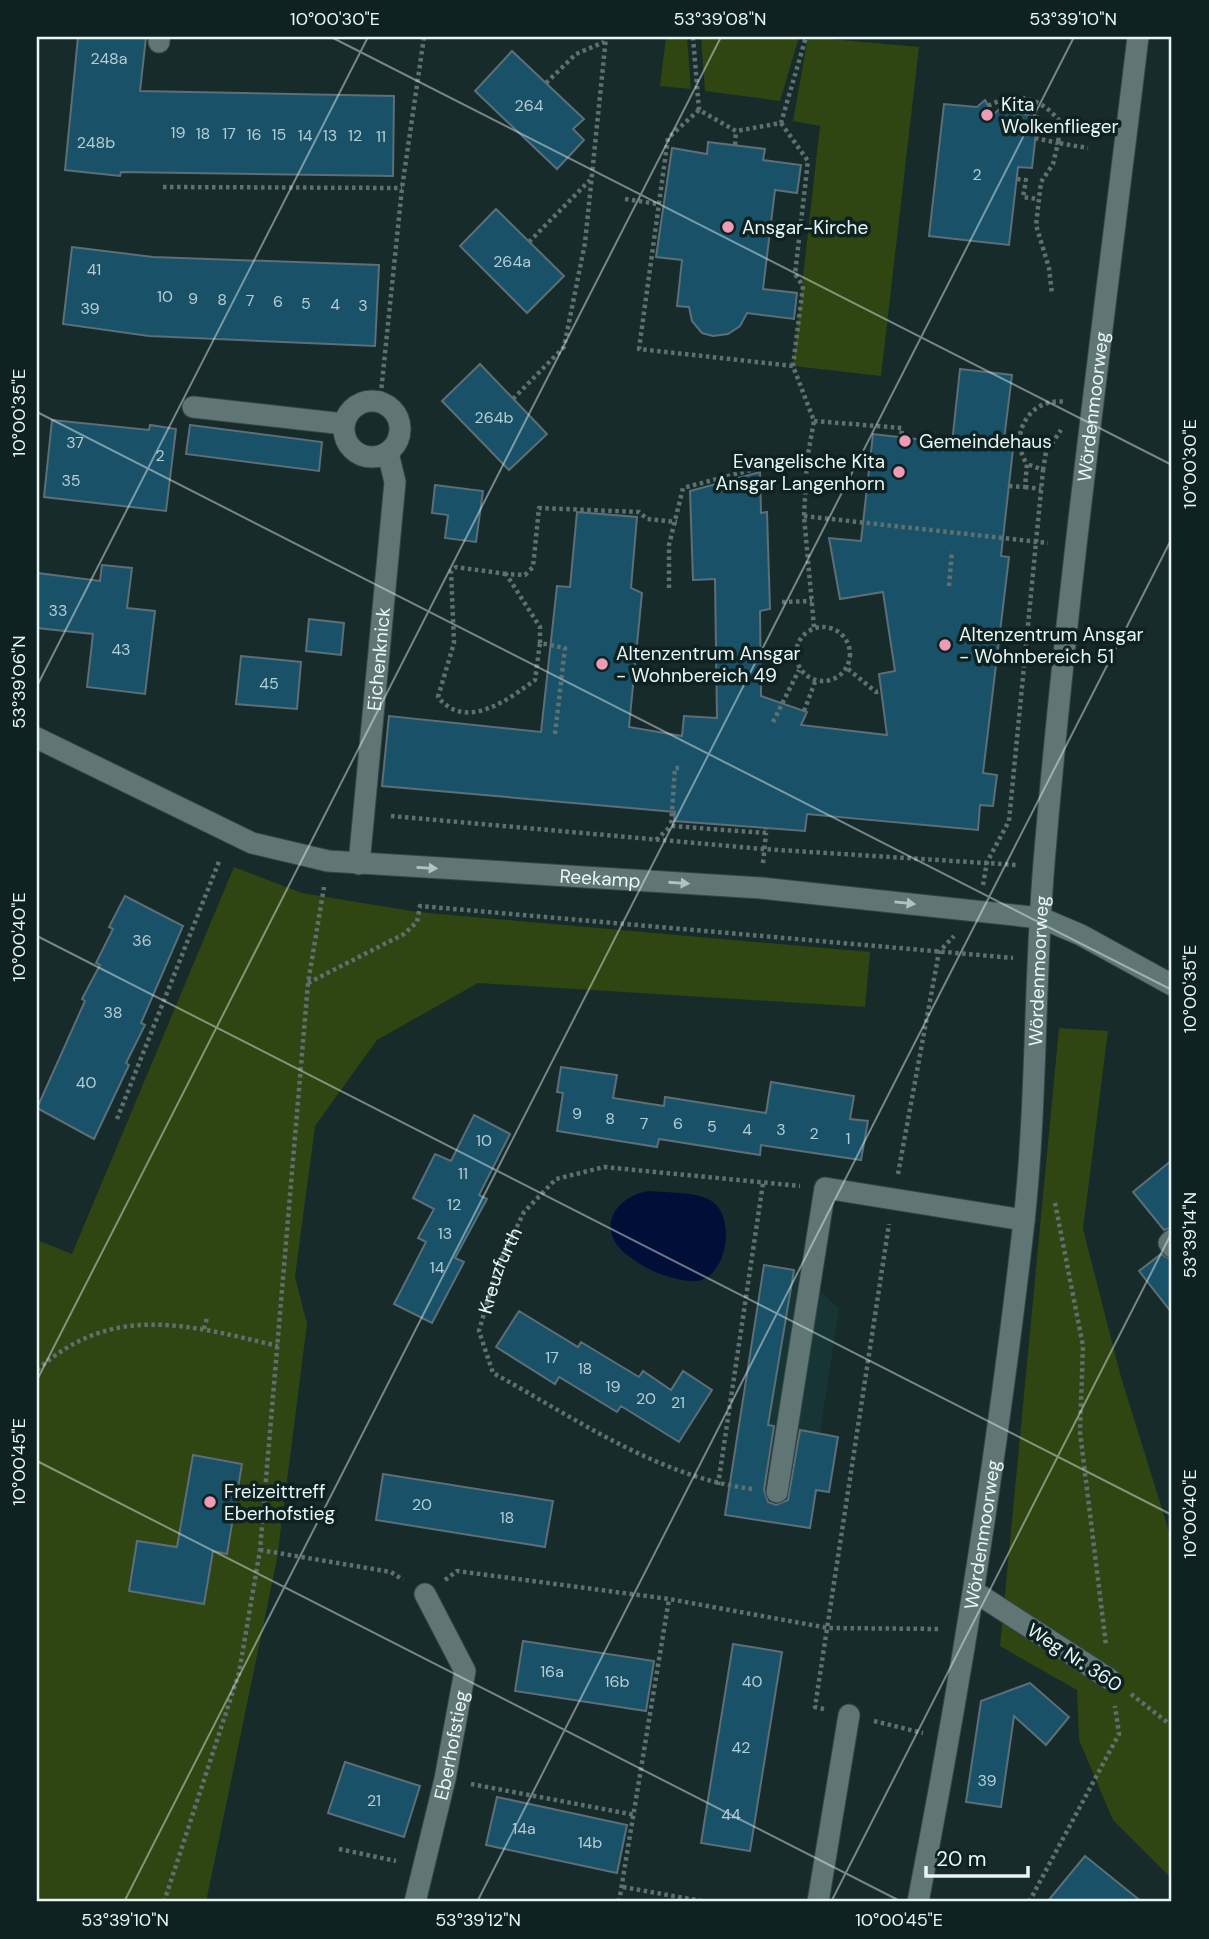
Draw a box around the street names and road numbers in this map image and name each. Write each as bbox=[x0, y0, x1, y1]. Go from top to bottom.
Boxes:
street label: Wördenmoorweg bbox=[1072, 330, 1115, 483]
street label: Eichenknick bbox=[361, 605, 396, 712]
street label: Reekamp bbox=[559, 863, 641, 893]
street label: Wördenmoorweg bbox=[1023, 894, 1055, 1047]
street label: Kreuzfurth bbox=[473, 1223, 528, 1317]
street label: Wördenmoorweg bbox=[958, 1458, 1006, 1611]
street label: Weg Nr. 360 bbox=[1023, 1617, 1127, 1697]
street label: Eberhofstieg bbox=[428, 1688, 474, 1803]

